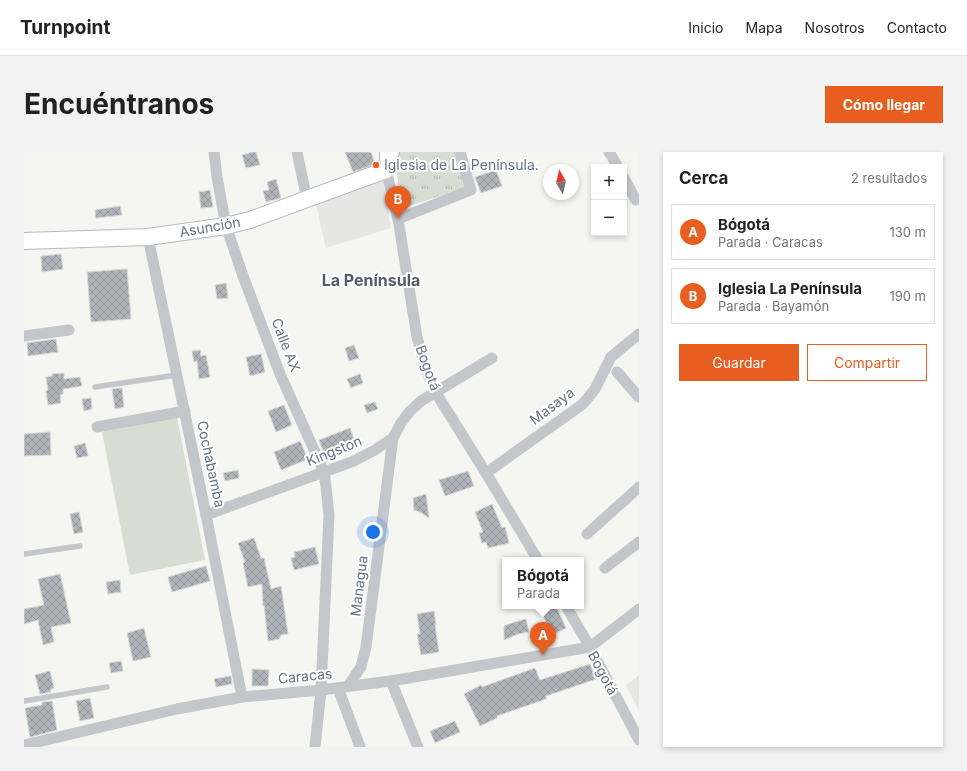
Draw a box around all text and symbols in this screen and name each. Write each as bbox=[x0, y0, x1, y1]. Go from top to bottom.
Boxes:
text: Turnpoint bbox=[20, 16, 110, 39]
text: Inicio bbox=[688, 19, 724, 36]
text: Mapa bbox=[746, 19, 783, 36]
text: Nosotros bbox=[805, 19, 865, 36]
text: Contacto bbox=[887, 19, 947, 36]
button: Cómo llegar bbox=[825, 86, 943, 123]
text: Encuéntranos bbox=[24, 87, 214, 121]
place label: Iglesia de La Península. bbox=[384, 156, 539, 173]
marker: Iglesia de La Península. bbox=[371, 160, 381, 170]
north arrow bbox=[543, 164, 579, 200]
map controls bbox=[591, 164, 627, 236]
button: + bbox=[591, 164, 627, 200]
text: Cerca bbox=[679, 168, 728, 188]
text: 2 resultados bbox=[851, 170, 927, 186]
pin: B bbox=[385, 186, 411, 219]
button: − bbox=[591, 200, 627, 236]
street label: Asunción bbox=[178, 213, 242, 240]
text: Bógotá bbox=[718, 215, 770, 234]
text: A bbox=[688, 224, 698, 240]
text: 130 m bbox=[889, 224, 926, 240]
text: Parada · Caracas bbox=[718, 234, 823, 250]
district label: La Península bbox=[322, 270, 420, 290]
text: Iglesia La Península bbox=[718, 279, 862, 298]
text: B bbox=[689, 288, 697, 304]
text: 190 m bbox=[889, 288, 926, 304]
text: Parada · Bayamón bbox=[718, 298, 829, 314]
street label: Calle AX bbox=[268, 316, 305, 375]
street label: Bogotá bbox=[412, 343, 445, 393]
button: Guardar bbox=[679, 344, 799, 381]
button: Compartir bbox=[807, 344, 927, 381]
street label: Masaya bbox=[526, 383, 577, 428]
street label: Cochabamba bbox=[194, 419, 229, 509]
street label: Kingston bbox=[304, 432, 364, 469]
your location bbox=[363, 522, 383, 542]
street label: Managua bbox=[346, 554, 371, 617]
popup bbox=[502, 557, 584, 609]
text: Bógotá bbox=[517, 566, 569, 585]
text: Parada bbox=[517, 585, 560, 601]
pin: A bbox=[530, 622, 556, 655]
street label: Bogotá bbox=[585, 648, 622, 698]
street label: Caracas bbox=[277, 664, 333, 687]

